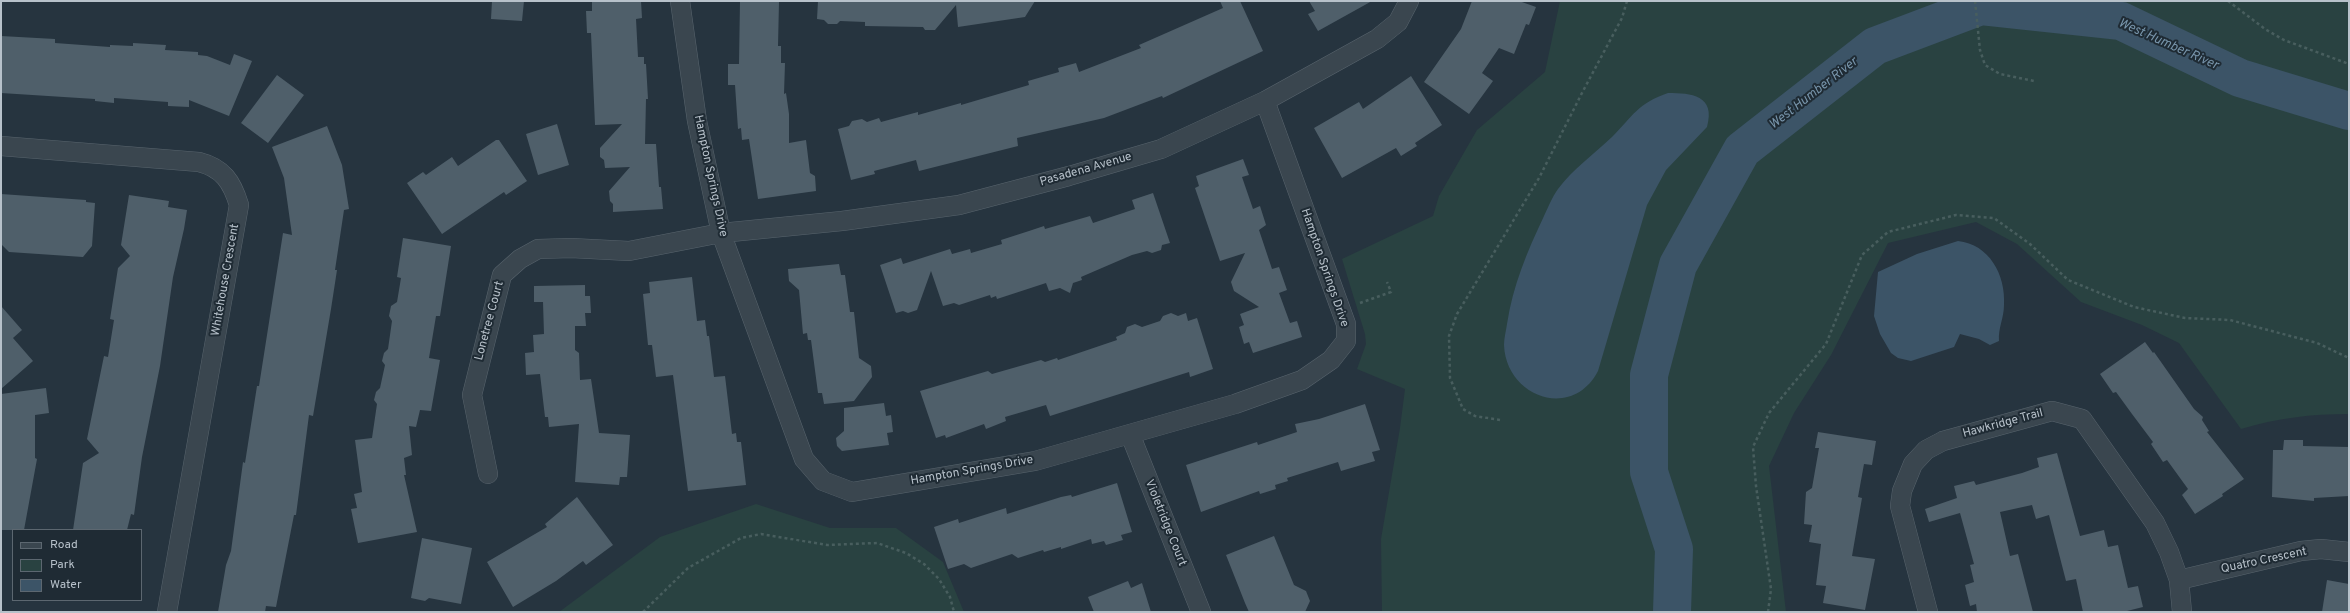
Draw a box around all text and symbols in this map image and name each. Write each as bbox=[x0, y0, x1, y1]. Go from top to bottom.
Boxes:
water label: West Humber River bbox=[2116, 16, 2220, 74]
water label: West Humber River bbox=[1767, 55, 1861, 133]
street label: Hampton Springs Drive bbox=[690, 114, 730, 238]
street label: Pasadena Avenue bbox=[1038, 150, 1134, 190]
street label: Hampton Springs Drive bbox=[1297, 207, 1351, 329]
street label: Whitehouse Crescent bbox=[209, 223, 243, 337]
street label: Lonetree Court bbox=[472, 280, 508, 362]
street label: Hawkridge Trail bbox=[1961, 406, 2045, 442]
street label: Hampton Springs Drive bbox=[910, 453, 1034, 489]
street label: Violetridge Court bbox=[1141, 478, 1189, 568]
legend bbox=[12, 529, 142, 601]
text: Road bbox=[50, 537, 78, 553]
street label: Quatro Crescent bbox=[2220, 545, 2308, 577]
text: Park bbox=[50, 557, 75, 573]
text: Water bbox=[50, 577, 82, 593]

